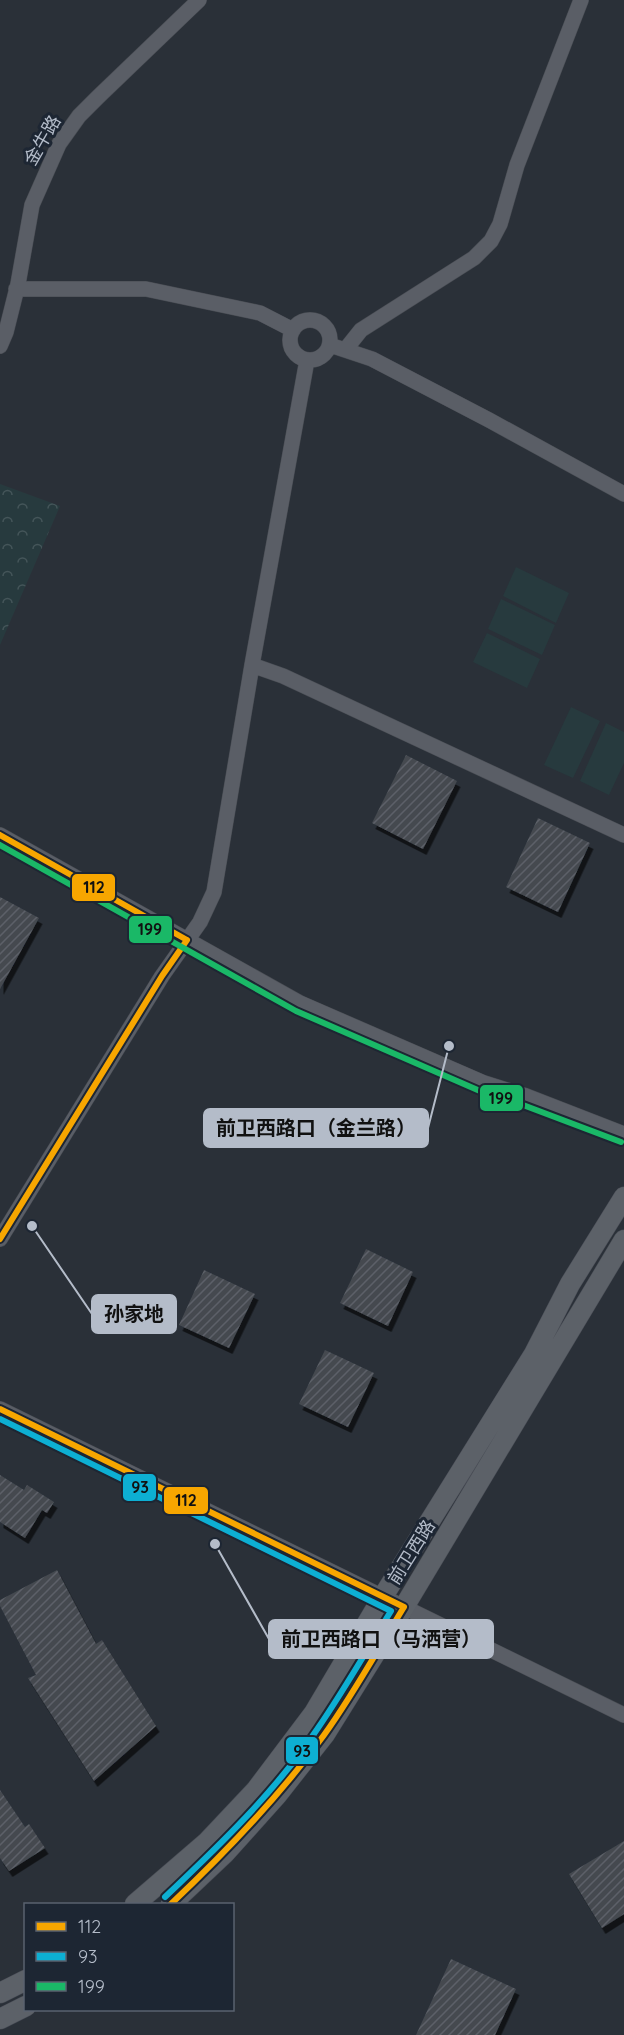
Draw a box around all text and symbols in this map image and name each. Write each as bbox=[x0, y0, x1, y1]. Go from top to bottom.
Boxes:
street label: 金牛路 bbox=[19, 111, 65, 169]
line badge: 112 bbox=[71, 873, 116, 902]
text: 112 bbox=[83, 877, 105, 897]
line badge: 199 bbox=[128, 915, 173, 944]
text: 199 bbox=[138, 919, 162, 939]
line badge: 199 bbox=[479, 1084, 524, 1112]
text: 199 bbox=[489, 1088, 513, 1108]
callout: 前卫西路口（金兰路） bbox=[204, 1109, 428, 1147]
text: 前卫西路口（金兰路） bbox=[216, 1115, 416, 1140]
callout: 孙家地 bbox=[92, 1295, 176, 1333]
text: 孙家地 bbox=[104, 1301, 164, 1326]
line badge: 93 bbox=[122, 1473, 157, 1502]
text: 93 bbox=[131, 1477, 149, 1497]
line badge: 112 bbox=[163, 1486, 209, 1515]
text: 112 bbox=[175, 1490, 197, 1510]
street label: 前卫西路 bbox=[382, 1515, 440, 1589]
callout: 前卫西路口（马洒营） bbox=[269, 1620, 493, 1658]
text: 前卫西路口（马洒营） bbox=[281, 1626, 481, 1651]
line badge: 93 bbox=[285, 1736, 319, 1765]
text: 93 bbox=[293, 1741, 311, 1761]
legend bbox=[24, 1903, 234, 2011]
text: 112 bbox=[78, 1915, 101, 1938]
text: 93 bbox=[78, 1945, 97, 1968]
text: 199 bbox=[78, 1975, 105, 1998]

